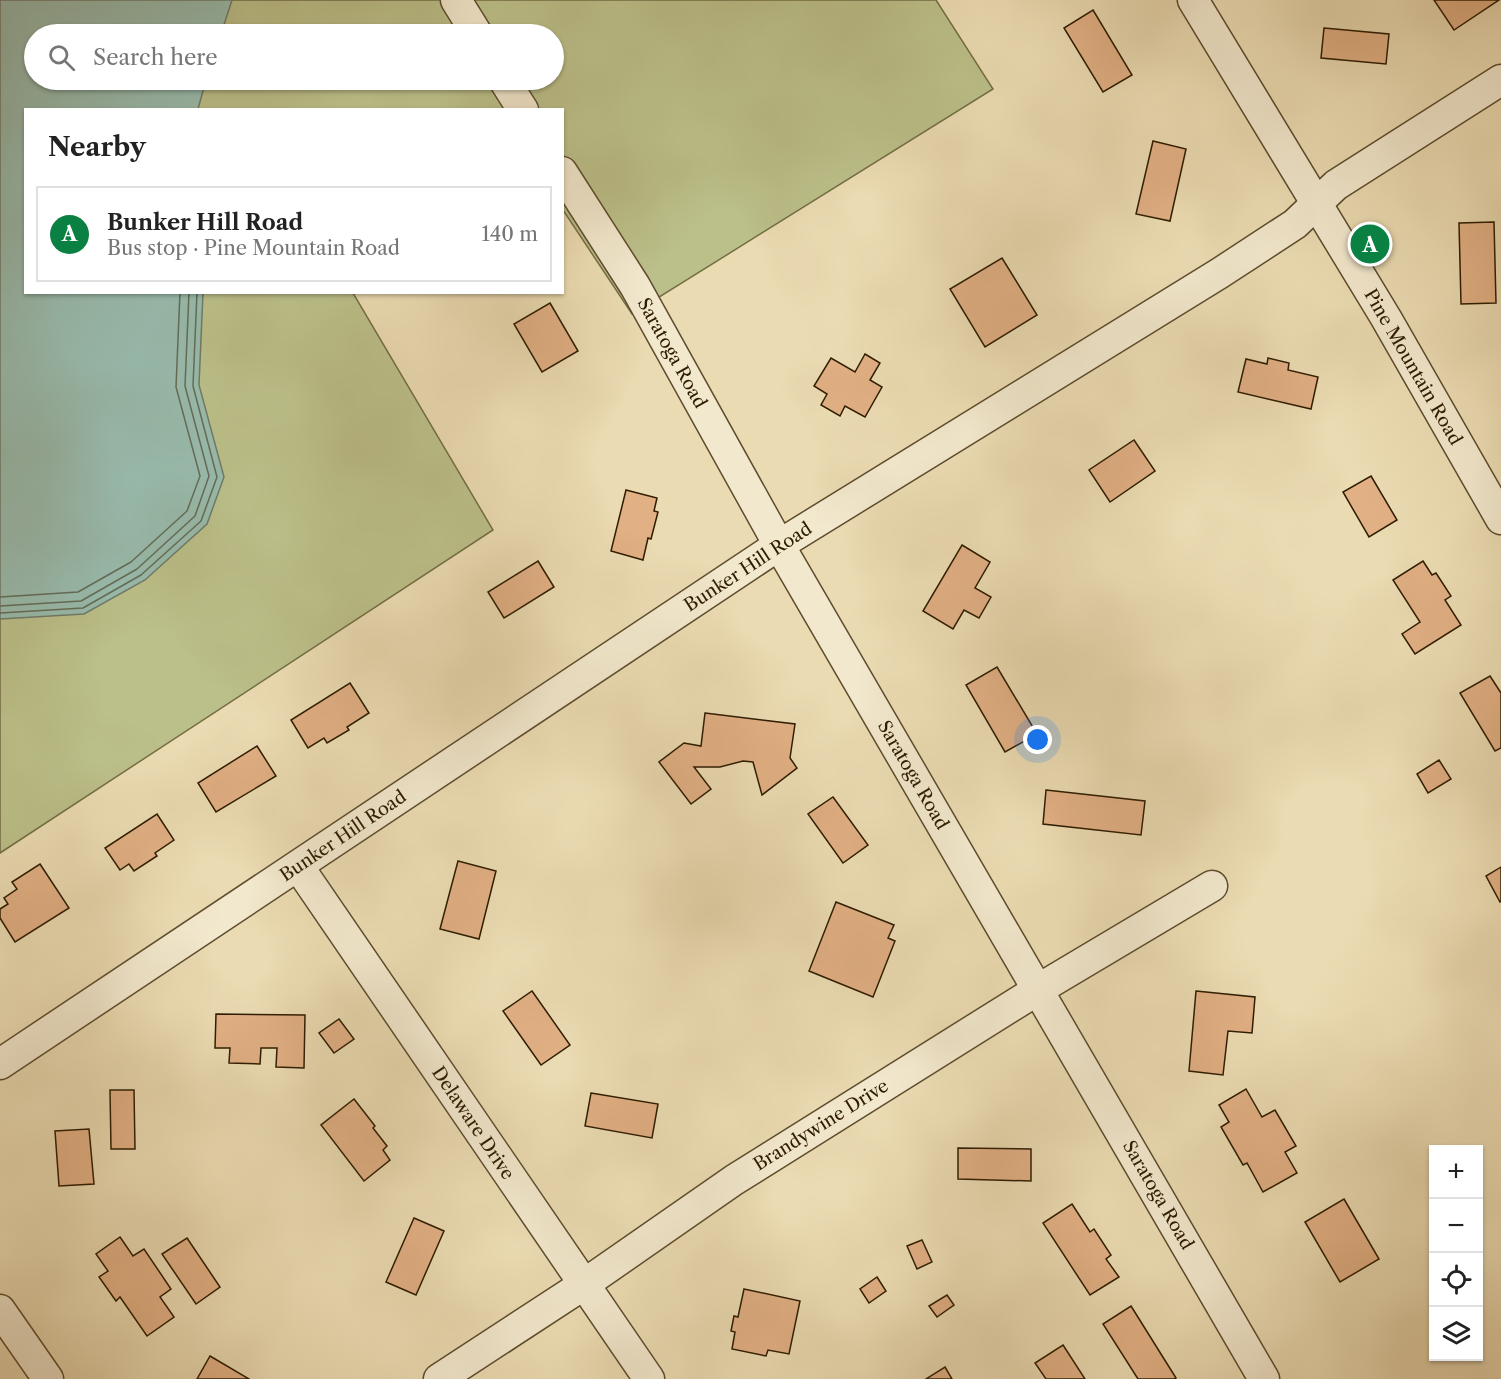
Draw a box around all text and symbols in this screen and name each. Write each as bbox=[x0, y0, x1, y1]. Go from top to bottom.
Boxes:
search box bbox=[24, 24, 564, 90]
icon: search bbox=[45, 41, 78, 74]
text: Search here bbox=[93, 44, 218, 71]
text: Nearby bbox=[48, 131, 146, 163]
text: Bunker Hill Road bbox=[107, 209, 303, 236]
text: A bbox=[62, 222, 77, 246]
text: 140 m bbox=[481, 222, 538, 246]
pin: A bbox=[1350, 222, 1390, 266]
text: Bus stop · Pine Mountain Road bbox=[107, 236, 400, 260]
street label: Pine Mountain Road bbox=[1359, 285, 1467, 449]
street label: Saratoga Road bbox=[633, 294, 711, 412]
street label: Bunker Hill Road bbox=[680, 518, 816, 616]
street label: Saratoga Road bbox=[873, 716, 953, 834]
your location bbox=[1023, 725, 1052, 754]
street label: Bunker Hill Road bbox=[276, 786, 410, 886]
street label: Delaware Drive bbox=[427, 1062, 519, 1184]
street label: Brandywine Drive bbox=[749, 1075, 893, 1175]
street label: Saratoga Road bbox=[1118, 1136, 1198, 1254]
map controls bbox=[1429, 1145, 1483, 1361]
button: + bbox=[1429, 1145, 1483, 1199]
button: − bbox=[1429, 1199, 1483, 1253]
button: locate bbox=[1429, 1253, 1483, 1307]
button: layers bbox=[1429, 1307, 1483, 1361]

